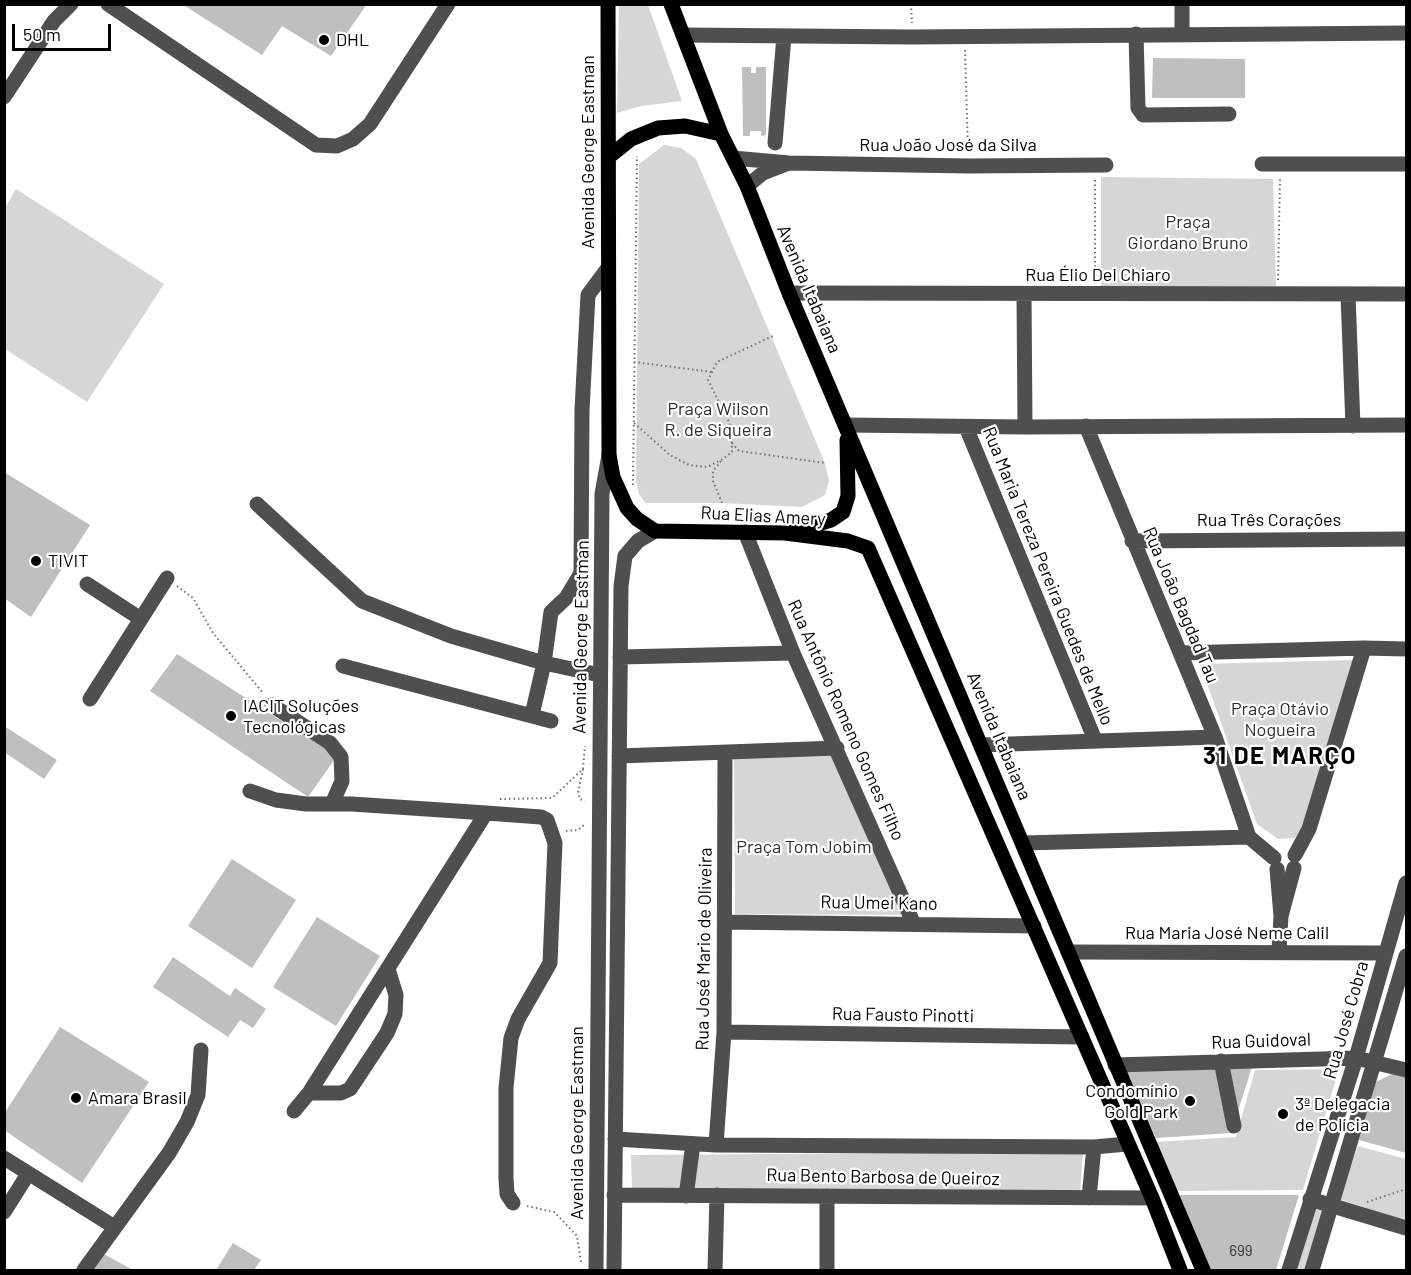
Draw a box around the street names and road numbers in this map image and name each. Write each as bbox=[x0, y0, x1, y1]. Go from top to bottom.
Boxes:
street label: Avenida George Eastman bbox=[577, 55, 599, 249]
street label: Rua João José da Silva bbox=[859, 134, 1037, 156]
street label: Avenida Itabaiana bbox=[772, 222, 846, 356]
street label: Rua Élio Del Chiaro bbox=[1025, 264, 1171, 286]
street label: Rua Maria Tereza Pereira Guedes de Mello bbox=[978, 424, 1118, 728]
street label: Rua Elias Amery bbox=[700, 502, 826, 530]
street label: Rua Três Corações bbox=[1197, 509, 1341, 531]
street label: Rua João Bagdad Tau bbox=[1138, 524, 1224, 686]
street label: Avenida George Eastman bbox=[569, 540, 593, 734]
street label: Rua Antônio Romeno Gomes Filho bbox=[783, 596, 909, 844]
street label: Avenida Itabaiana bbox=[962, 669, 1036, 803]
street label: Rua José Mario de Oliveira bbox=[691, 847, 717, 1051]
street label: Rua Umei Kano bbox=[820, 891, 938, 915]
street label: Rua Maria José Neme Calil bbox=[1125, 922, 1329, 944]
street label: Rua José Cobra bbox=[1319, 958, 1373, 1082]
street label: Rua Fausto Pinotti bbox=[832, 1003, 974, 1027]
street label: Avenida George Eastman bbox=[566, 1026, 588, 1220]
street label: Rua Guidoval bbox=[1211, 1028, 1311, 1054]
street label: Rua Bento Barbosa de Queiroz bbox=[766, 1164, 1000, 1190]

